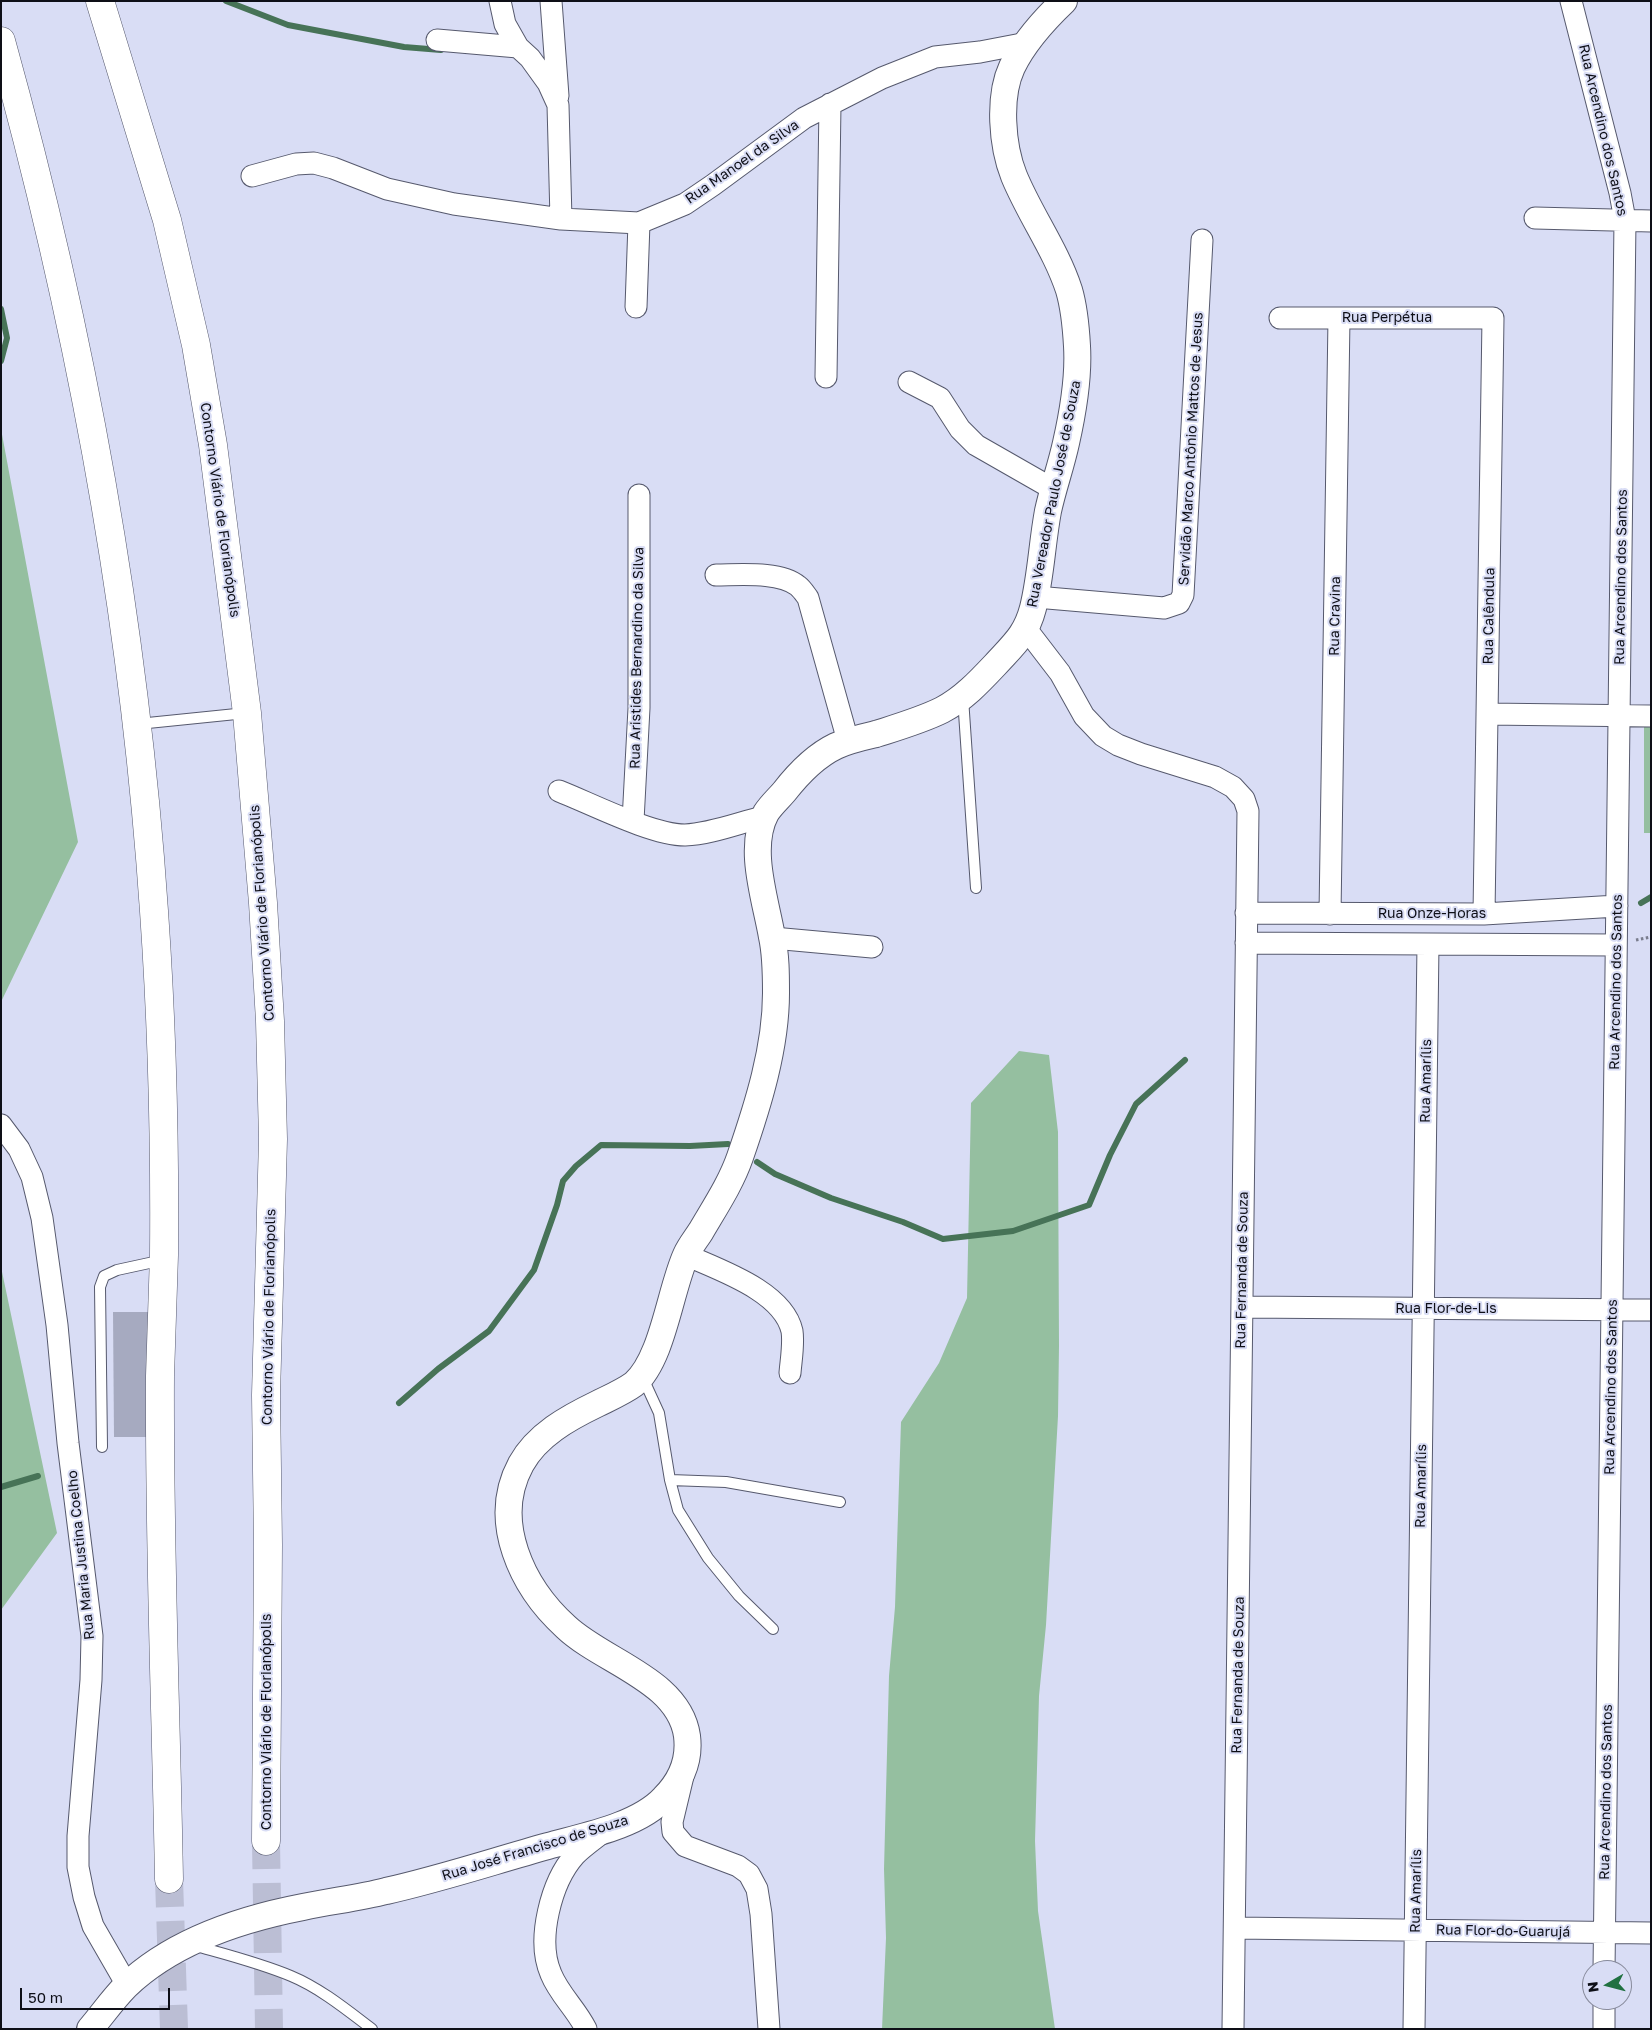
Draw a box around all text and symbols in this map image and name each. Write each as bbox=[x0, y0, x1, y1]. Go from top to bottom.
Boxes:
street label: Rua Arcendino dos Santos bbox=[1575, 42, 1631, 218]
street label: Rua Manoel da Silva bbox=[682, 117, 802, 207]
street label: Rua Perpétua bbox=[1342, 310, 1432, 326]
street label: Servidão Marco Antônio Mattos de Jesus bbox=[1175, 312, 1207, 586]
street label: Rua Vereador Paulo José de Souza bbox=[1024, 379, 1084, 609]
street label: Contorno Viário de Florianópolis bbox=[197, 402, 243, 618]
street label: Rua Arcendino dos Santos bbox=[1611, 489, 1631, 665]
street label: Rua Aristides Bernardino da Silva bbox=[627, 547, 647, 769]
street label: Rua Calêndula bbox=[1480, 567, 1498, 665]
street label: Rua Cravina bbox=[1326, 576, 1344, 656]
street label: Contorno Viário de Florianópolis bbox=[246, 804, 278, 1022]
street label: Rua Arcendino dos Santos bbox=[1606, 894, 1626, 1070]
street label: Rua Onze-Horas bbox=[1378, 906, 1486, 922]
street label: Rua Amarílis bbox=[1417, 1039, 1435, 1123]
street label: Rua Fernanda de Souza bbox=[1232, 1191, 1252, 1349]
street label: Contorno Viário de Florianópolis bbox=[259, 1209, 279, 1425]
street label: Rua Arcendino dos Santos bbox=[1601, 1299, 1621, 1475]
street label: Rua Flor-de-Lis bbox=[1395, 1301, 1497, 1317]
street label: Rua Amarílis bbox=[1412, 1444, 1430, 1528]
street label: Rua Maria Justina Coelho bbox=[64, 1469, 98, 1641]
street label: Rua Fernanda de Souza bbox=[1228, 1596, 1248, 1754]
street label: Contorno Viário de Florianópolis bbox=[259, 1614, 275, 1830]
street label: Rua Arcendino dos Santos bbox=[1596, 1704, 1616, 1880]
street label: Rua José Francisco de Souza bbox=[440, 1812, 630, 1884]
street label: Rua Amarílis bbox=[1407, 1849, 1425, 1933]
street label: Rua Flor-do-Guarujá bbox=[1436, 1921, 1570, 1941]
north arrow bbox=[1582, 1960, 1632, 2010]
scale bar bbox=[22, 1978, 172, 2010]
text: N bbox=[1583, 1981, 1602, 1993]
text: 50 m bbox=[28, 1988, 63, 2006]

